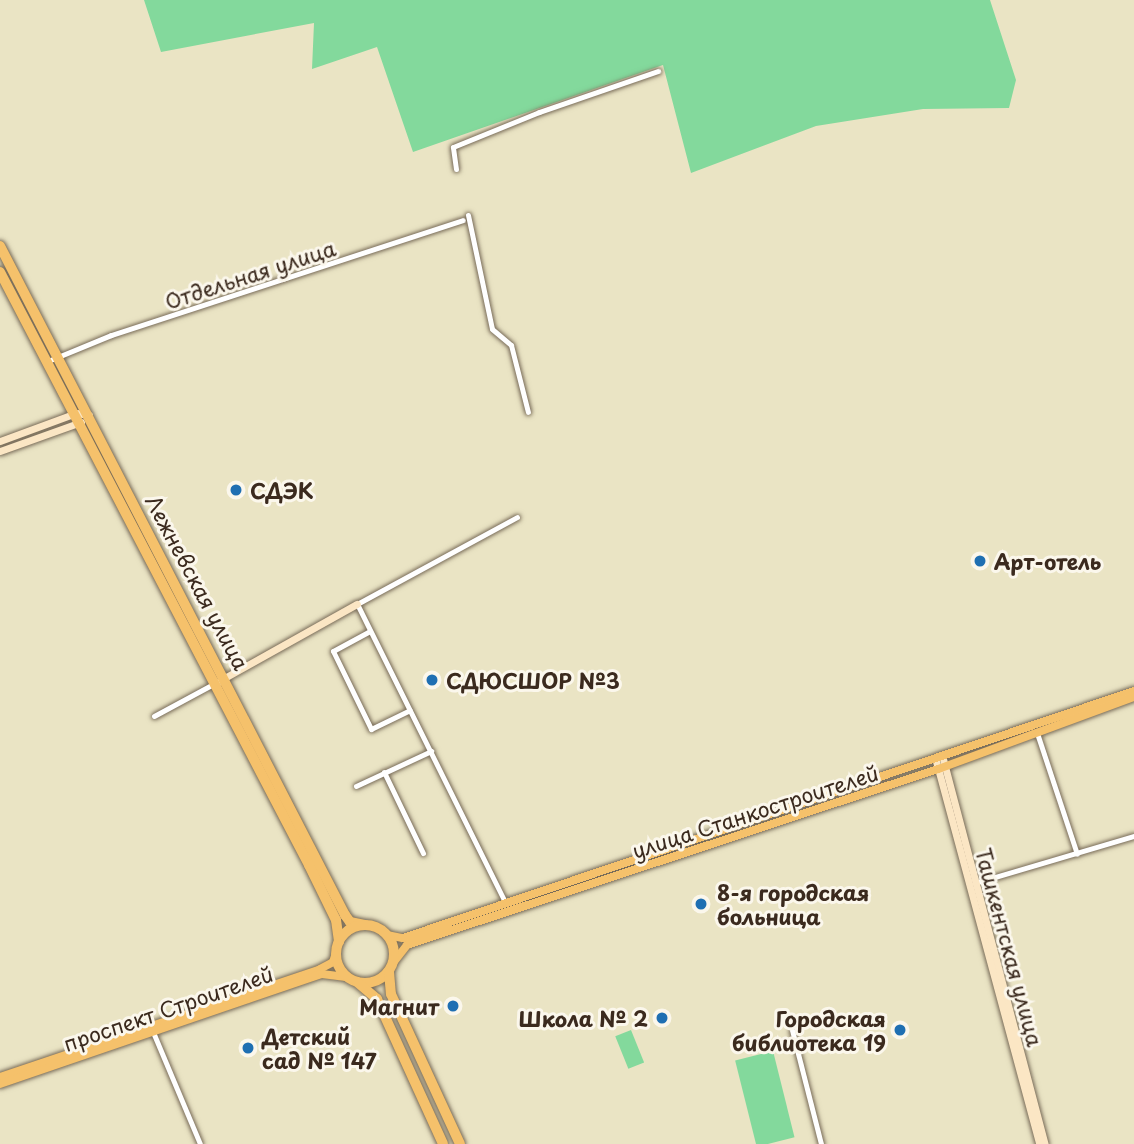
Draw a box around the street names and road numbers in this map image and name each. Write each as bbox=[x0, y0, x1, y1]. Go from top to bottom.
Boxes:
street label: Отдельная улица bbox=[161, 234, 339, 314]
street label: Лежневская улица bbox=[141, 490, 255, 674]
street label: улица Станкостроителей bbox=[628, 759, 882, 863]
street label: Ташкентская улица bbox=[971, 844, 1049, 1050]
street label: проспект Строителей bbox=[59, 960, 277, 1056]

